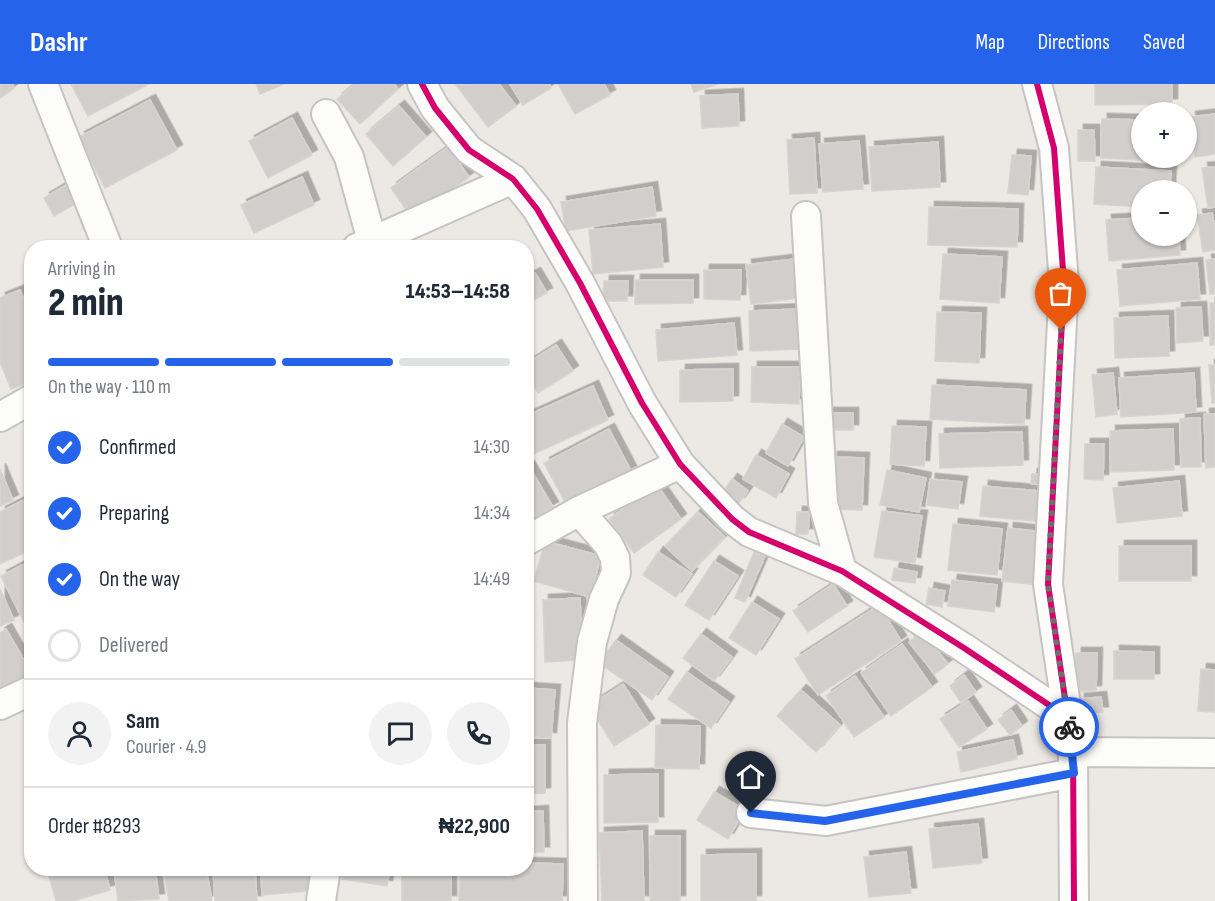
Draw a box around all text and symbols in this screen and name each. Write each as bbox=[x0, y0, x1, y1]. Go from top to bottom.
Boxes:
text: Dashr bbox=[30, 26, 88, 59]
text: Map bbox=[975, 30, 1005, 55]
text: Directions bbox=[1038, 30, 1110, 55]
text: Saved bbox=[1143, 30, 1185, 55]
map controls bbox=[1131, 102, 1197, 246]
button: + bbox=[1131, 102, 1197, 168]
button: − bbox=[1131, 180, 1197, 246]
text: Arriving in bbox=[48, 257, 116, 281]
pin bbox=[1035, 268, 1086, 330]
icon: bag bbox=[1044, 277, 1077, 310]
text: 14:53–14:58 bbox=[406, 278, 510, 305]
text: 2 min bbox=[48, 280, 124, 327]
text: On the way · 110 m bbox=[48, 375, 171, 399]
icon: check bbox=[48, 431, 81, 464]
text: Confirmed bbox=[99, 434, 176, 461]
text: 14:30 bbox=[474, 435, 510, 459]
icon: check bbox=[48, 497, 81, 530]
text: Preparing bbox=[99, 500, 169, 527]
text: 14:34 bbox=[474, 501, 510, 525]
icon: check bbox=[48, 563, 81, 596]
text: On the way bbox=[99, 566, 180, 593]
text: 14:49 bbox=[474, 567, 510, 591]
text: Delivered bbox=[99, 632, 168, 659]
courier bbox=[1039, 697, 1099, 757]
button: person bbox=[48, 702, 111, 765]
button: chat bbox=[369, 702, 432, 765]
button: phone bbox=[447, 702, 510, 765]
text: Sam bbox=[126, 708, 160, 735]
icon: bike bbox=[1053, 711, 1086, 744]
text: Courier · 4.9 bbox=[126, 735, 206, 759]
pin bbox=[725, 751, 776, 813]
icon: home bbox=[734, 760, 767, 793]
text: Order #8293 bbox=[48, 813, 141, 840]
text: ₦22,900 bbox=[438, 813, 510, 840]

